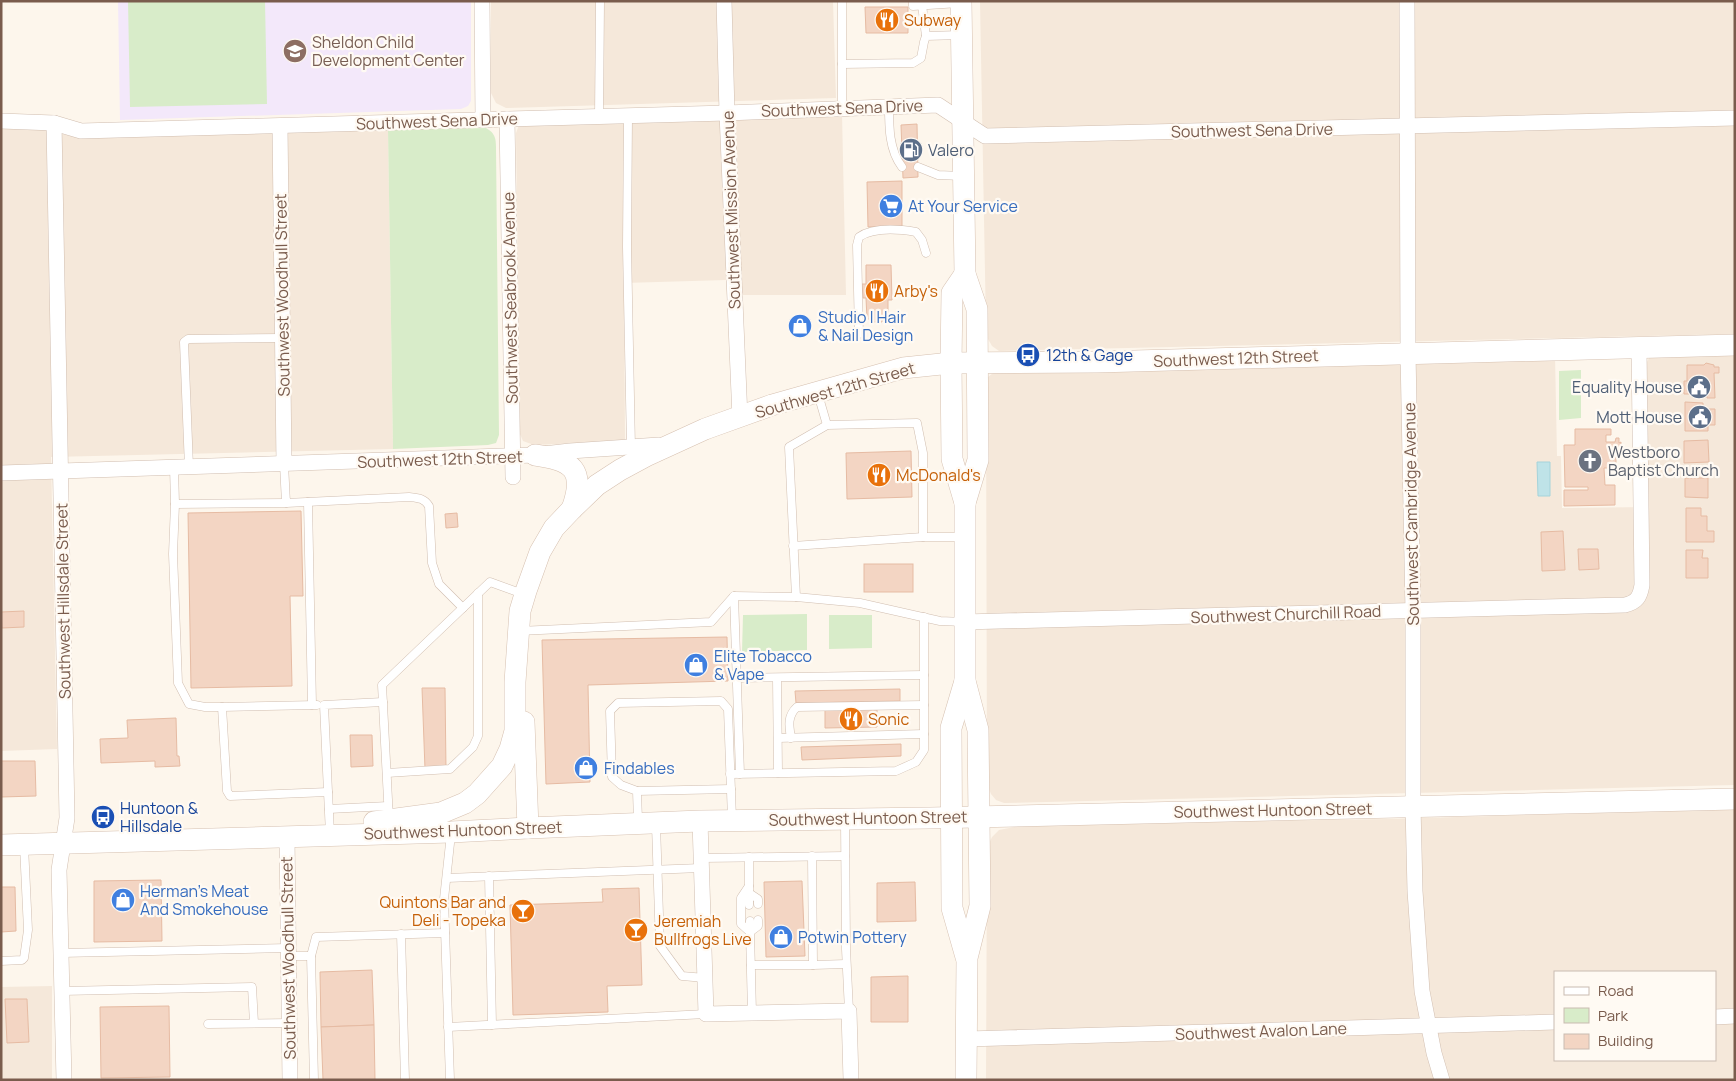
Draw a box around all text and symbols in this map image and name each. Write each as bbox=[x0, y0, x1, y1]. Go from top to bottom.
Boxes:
restaurant icon: Subway bbox=[874, 7, 900, 33]
place label: Subway bbox=[904, 9, 962, 31]
place label: Sheldon Child Development Center bbox=[312, 31, 465, 71]
school or university icon: Sheldon Child Development Center bbox=[282, 38, 308, 64]
street label: Southwest Sena Drive bbox=[761, 94, 923, 122]
street label: Southwest Sena Drive bbox=[356, 107, 518, 135]
street label: Southwest Mission Avenue bbox=[717, 110, 745, 310]
street label: Southwest Sena Drive bbox=[1171, 118, 1333, 142]
fuel station icon: Valero bbox=[898, 137, 924, 163]
place label: Valero bbox=[928, 139, 974, 161]
street label: Southwest Seabrook Avenue bbox=[497, 192, 523, 404]
street label: Southwest Woodhull Street bbox=[269, 193, 295, 397]
supermarket icon: At Your Service bbox=[878, 193, 904, 219]
place label: At Your Service bbox=[908, 195, 1018, 217]
restaurant icon: Arby's bbox=[864, 278, 890, 304]
place label: Arby's bbox=[894, 280, 938, 302]
place label: Studio I Hair & Nail Design bbox=[818, 306, 913, 346]
shop icon: Studio I Hair & Nail Design bbox=[787, 313, 813, 339]
bus stop icon: 12th & Gage bbox=[1015, 342, 1041, 368]
place label: 12th & Gage bbox=[1046, 344, 1133, 366]
street label: Southwest 12th Street bbox=[1153, 344, 1319, 372]
street label: Southwest 12th Street bbox=[752, 357, 918, 423]
public building icon: Equality House bbox=[1686, 374, 1712, 400]
place label: Equality House bbox=[1572, 376, 1682, 398]
street label: Southwest Cambridge Avenue bbox=[1398, 402, 1424, 626]
public building icon: Mott House bbox=[1687, 404, 1713, 430]
place label: Mott House bbox=[1596, 406, 1682, 428]
place label: Westboro Baptist Church bbox=[1608, 441, 1719, 481]
street label: Southwest 12th Street bbox=[357, 445, 523, 473]
church icon: Westboro Baptist Church bbox=[1577, 448, 1603, 474]
restaurant icon: McDonald's bbox=[866, 462, 892, 488]
place label: McDonald's bbox=[896, 464, 981, 486]
street label: Southwest Hillsdale Street bbox=[50, 503, 76, 699]
street label: Southwest Churchill Road bbox=[1190, 600, 1382, 628]
place label: Elite Tobacco & Vape bbox=[714, 645, 812, 685]
shop icon: Elite Tobacco & Vape bbox=[683, 652, 709, 678]
restaurant icon: Sonic bbox=[838, 706, 864, 732]
place label: Sonic bbox=[868, 708, 910, 730]
shop icon: Findables bbox=[573, 755, 599, 781]
place label: Findables bbox=[604, 757, 675, 779]
place label: Huntoon & Hillsdale bbox=[120, 797, 199, 837]
street label: Southwest Huntoon Street bbox=[1173, 797, 1373, 823]
bus stop icon: Huntoon & Hillsdale bbox=[90, 804, 116, 830]
street label: Southwest Huntoon Street bbox=[768, 805, 968, 831]
street label: Southwest Huntoon Street bbox=[363, 816, 563, 844]
street label: Southwest Woodhull Street bbox=[275, 856, 301, 1060]
place label: Herman's Meat And Smokehouse bbox=[140, 880, 268, 920]
shop icon: Herman's Meat And Smokehouse bbox=[110, 887, 136, 913]
place label: Quintons Bar and Deli - Topeka bbox=[380, 891, 506, 931]
bar icon: Quintons Bar and Deli - Topeka bbox=[510, 898, 536, 924]
place label: Jeremiah Bullfrogs Live bbox=[654, 910, 752, 950]
bar icon: Jeremiah Bullfrogs Live bbox=[623, 917, 649, 943]
shop icon: Potwin Pottery bbox=[768, 924, 794, 950]
place label: Potwin Pottery bbox=[798, 926, 907, 948]
legend bbox=[1554, 971, 1716, 1061]
text: Road bbox=[1598, 980, 1634, 1001]
text: Park bbox=[1598, 1005, 1628, 1026]
street label: Southwest Avalon Lane bbox=[1175, 1017, 1347, 1045]
text: Building bbox=[1598, 1030, 1653, 1051]

